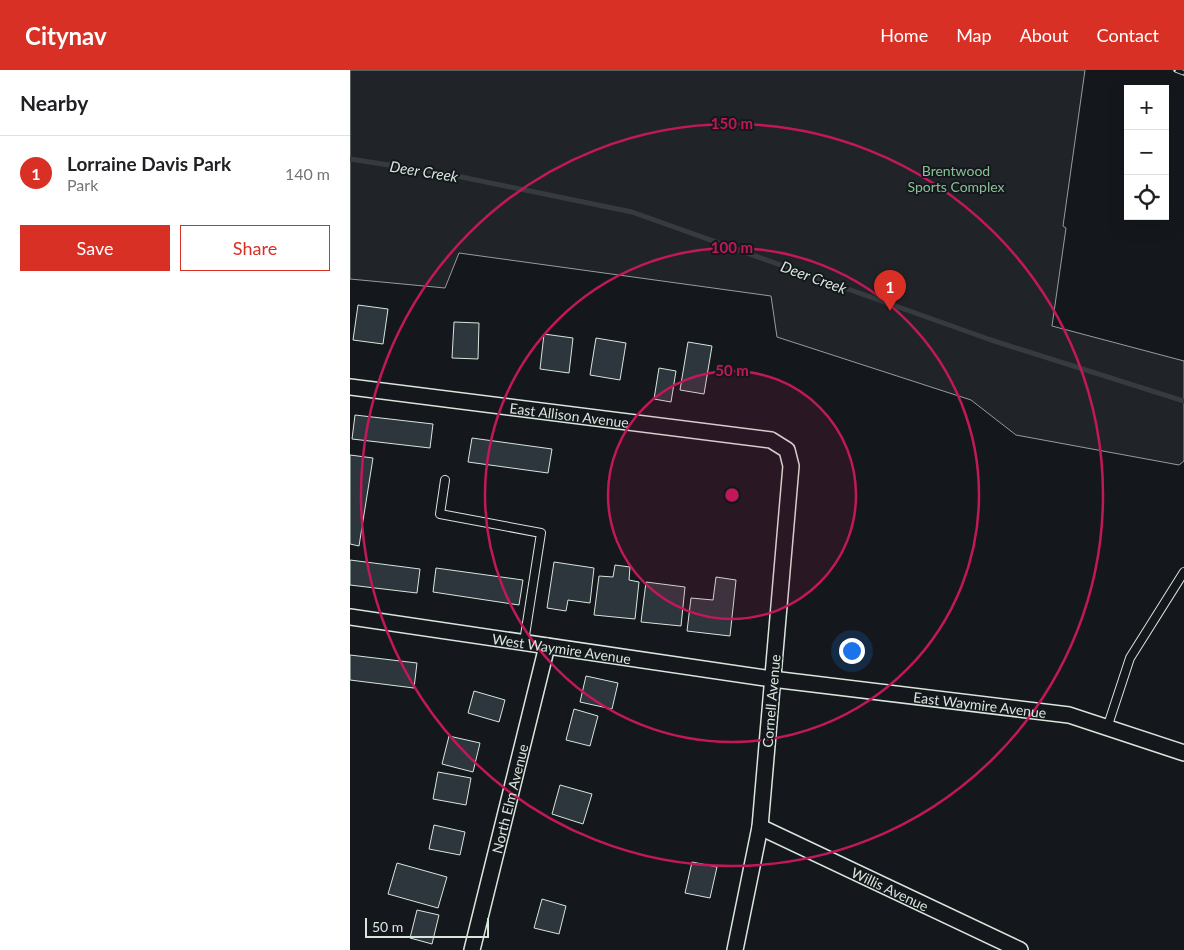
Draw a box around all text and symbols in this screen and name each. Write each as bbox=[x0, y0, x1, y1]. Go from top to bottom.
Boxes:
text: Citynav bbox=[25, 21, 107, 50]
text: Home bbox=[880, 24, 928, 46]
text: Map bbox=[956, 24, 992, 46]
text: About bbox=[1020, 24, 1069, 46]
text: Contact bbox=[1097, 24, 1159, 46]
map controls bbox=[1124, 85, 1169, 220]
button: + bbox=[1124, 85, 1169, 130]
text: Nearby bbox=[20, 90, 88, 115]
text: 150 m bbox=[711, 114, 753, 132]
button: − bbox=[1124, 130, 1169, 175]
text: Lorraine Davis Park bbox=[67, 152, 231, 175]
water label: Deer Creek bbox=[389, 157, 460, 185]
park label: Brentwood Sports Complex bbox=[907, 162, 1005, 195]
text: 1 bbox=[31, 164, 41, 183]
text: 140 m bbox=[285, 164, 330, 183]
text: Park bbox=[67, 175, 98, 194]
button: locate bbox=[1124, 175, 1169, 220]
button: Save bbox=[20, 225, 170, 271]
button: Share bbox=[180, 225, 330, 271]
text: 100 m bbox=[711, 238, 753, 256]
water label: Deer Creek bbox=[779, 257, 850, 298]
pin: 1 bbox=[874, 270, 906, 311]
text: 50 m bbox=[715, 361, 749, 379]
street label: East Allison Avenue bbox=[509, 399, 630, 431]
centre of rings bbox=[723, 486, 741, 504]
street label: West Waymire Avenue bbox=[491, 630, 632, 667]
your location bbox=[839, 638, 865, 664]
street label: Cornell Avenue bbox=[758, 654, 784, 748]
street label: East Waymire Avenue bbox=[912, 688, 1047, 721]
street label: North Elm Avenue bbox=[488, 742, 531, 855]
street label: Willis Avenue bbox=[849, 863, 932, 914]
scale bar bbox=[365, 915, 489, 938]
text: 50 m bbox=[372, 918, 403, 935]

